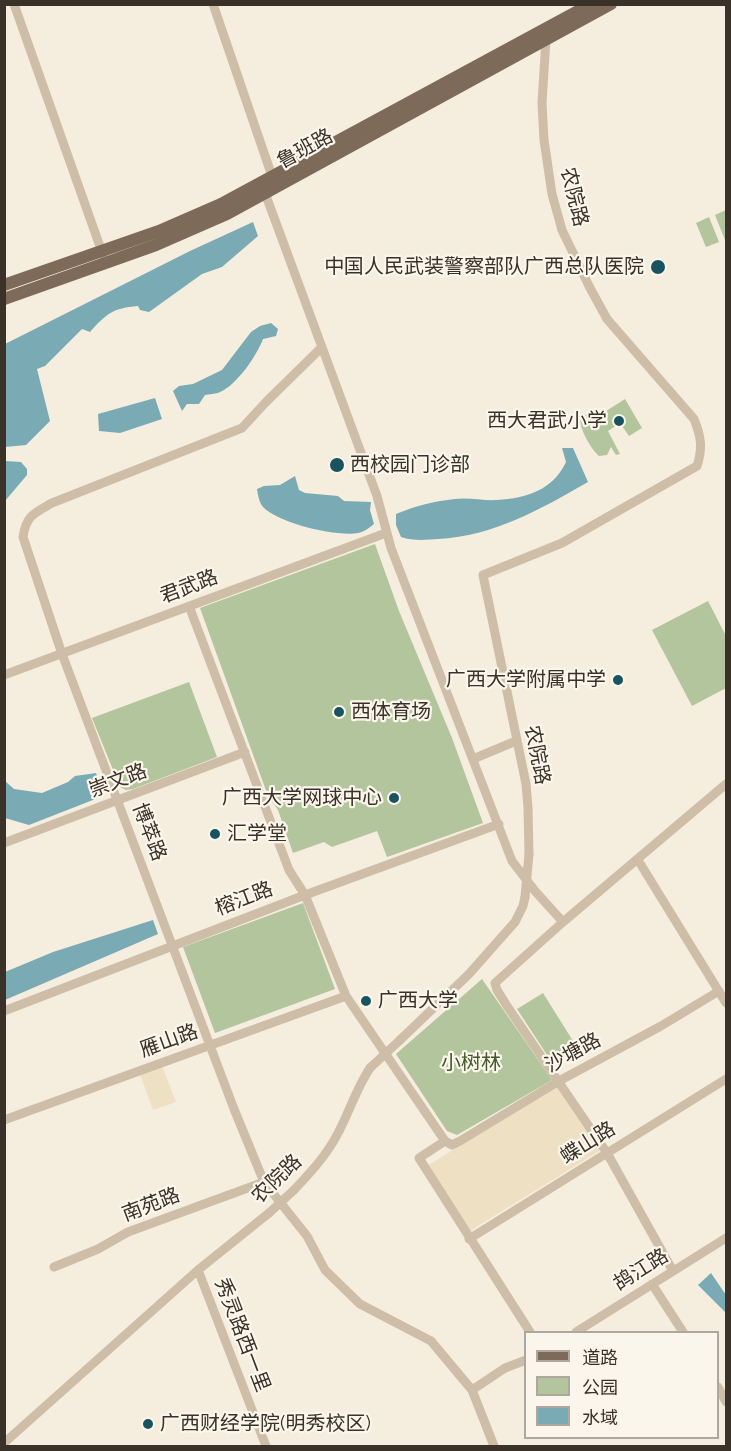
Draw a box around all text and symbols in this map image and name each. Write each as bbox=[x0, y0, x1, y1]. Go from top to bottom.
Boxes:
street label: 鲁班路 bbox=[273, 124, 337, 174]
street label: 农院路 bbox=[555, 165, 593, 229]
place label: 中国人民武装警察部队广西总队医院 bbox=[324, 255, 644, 279]
marker: 中国人民武装警察部队广西总队医院 bbox=[649, 258, 667, 276]
place label: 西大君武小学 bbox=[487, 409, 607, 433]
marker: 西大君武小学 bbox=[612, 414, 626, 428]
place label: 西校园门诊部 bbox=[350, 453, 470, 477]
marker: 西校园门诊部 bbox=[328, 456, 346, 474]
street label: 君武路 bbox=[157, 565, 221, 609]
place label: 广西大学附属中学 bbox=[446, 668, 606, 692]
marker: 广西大学附属中学 bbox=[611, 673, 625, 687]
place label: 西体育场 bbox=[351, 700, 431, 724]
marker: 西体育场 bbox=[332, 705, 346, 719]
street label: 农院路 bbox=[519, 723, 555, 787]
street label: 崇文路 bbox=[86, 759, 150, 803]
place label: 广西大学网球中心 bbox=[222, 786, 382, 810]
marker: 广西大学网球中心 bbox=[387, 791, 401, 805]
street label: 博萃路 bbox=[127, 800, 171, 864]
place label: 汇学堂 bbox=[227, 822, 287, 846]
marker: 汇学堂 bbox=[208, 827, 222, 841]
street label: 榕江路 bbox=[212, 877, 276, 921]
place label: 广西大学 bbox=[378, 989, 458, 1013]
marker: 广西大学 bbox=[359, 994, 373, 1008]
street label: 雁山路 bbox=[137, 1019, 201, 1063]
street label: 沙塘路 bbox=[541, 1028, 605, 1078]
park label: 小树林 bbox=[441, 1051, 501, 1075]
street label: 蝶山路 bbox=[556, 1117, 620, 1169]
street label: 农院路 bbox=[247, 1150, 307, 1208]
street label: 南苑路 bbox=[119, 1183, 183, 1227]
street label: 鸪江路 bbox=[609, 1244, 673, 1296]
street label: 秀灵路西一里 bbox=[209, 1275, 275, 1395]
legend bbox=[524, 1331, 719, 1439]
text: 道路 bbox=[582, 1347, 618, 1368]
text: 公园 bbox=[582, 1377, 618, 1398]
text: 水域 bbox=[582, 1407, 618, 1428]
place label: 广西财经学院(明秀校区) bbox=[160, 1412, 371, 1436]
marker: 广西财经学院(明秀校区) bbox=[141, 1417, 155, 1431]

